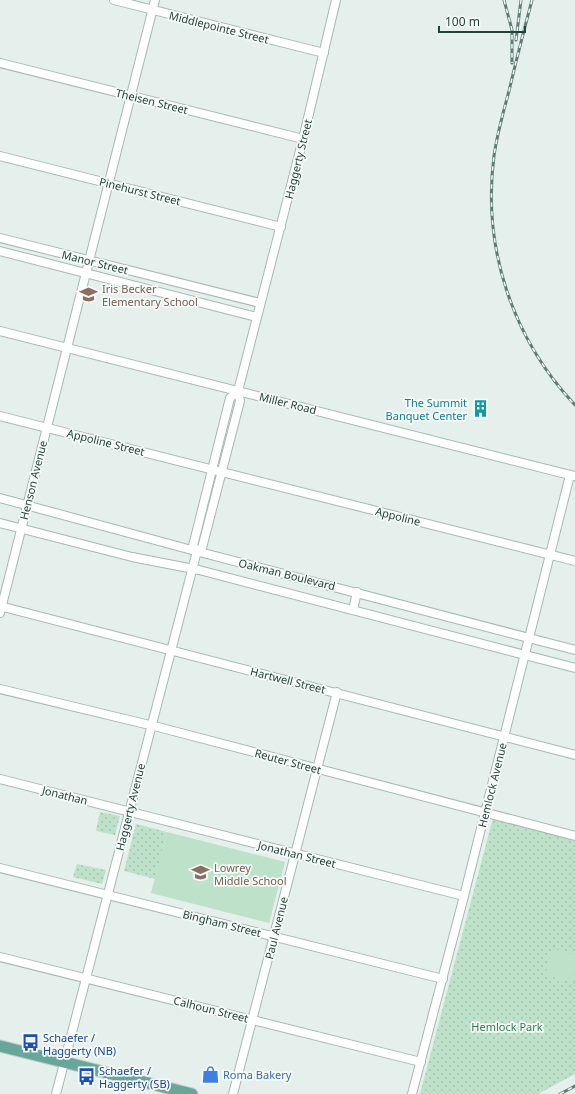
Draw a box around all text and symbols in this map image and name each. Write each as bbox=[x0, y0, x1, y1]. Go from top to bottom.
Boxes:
street label: Middlepointe Street bbox=[168, 7, 270, 47]
scale bar bbox=[439, 8, 525, 34]
text: 100 m bbox=[445, 13, 480, 30]
street label: Theisen Street bbox=[114, 85, 190, 117]
street label: Haggerty Street bbox=[281, 118, 315, 200]
street label: Pinehurst Street bbox=[98, 174, 182, 208]
street label: Manor Street bbox=[60, 247, 130, 277]
place label: Iris Becker Elementary School bbox=[102, 281, 198, 309]
school or university icon: Iris Becker Elementary School bbox=[79, 284, 99, 304]
street label: Miller Road bbox=[258, 389, 318, 417]
place label: The Summit Banquet Center bbox=[386, 395, 467, 423]
building icon: The Summit Banquet Center bbox=[470, 398, 490, 418]
street label: Appoline Street bbox=[66, 425, 146, 459]
street label: Henson Avenue bbox=[16, 439, 50, 521]
street label: Appoline bbox=[374, 503, 422, 529]
street label: Oakman Boulevard bbox=[237, 555, 337, 593]
street label: Hartwell Street bbox=[249, 663, 327, 697]
street label: Hemlock Avenue bbox=[474, 741, 510, 829]
street label: Reuter Street bbox=[253, 745, 323, 777]
street label: Haggerty Avenue bbox=[112, 762, 148, 852]
street label: Jonathan bbox=[40, 782, 89, 808]
street label: Jonathan Street bbox=[255, 837, 338, 871]
place label: Lowrey Middle School bbox=[214, 860, 287, 888]
school or university icon: Lowrey Middle School bbox=[191, 863, 211, 883]
street label: Paul Avenue bbox=[261, 895, 291, 961]
street label: Bingham Street bbox=[181, 906, 263, 940]
street label: Calhoun Street bbox=[172, 992, 250, 1026]
park label: Hemlock Park bbox=[471, 1019, 543, 1034]
place label: Schaefer / Haggerty (NB) bbox=[43, 1030, 116, 1058]
bus stop icon: Schaefer / Haggerty (NB) bbox=[20, 1033, 40, 1053]
place label: Schaefer / Haggerty (SB) bbox=[99, 1063, 170, 1091]
shop icon: Roma Bakery bbox=[200, 1064, 220, 1084]
bus stop icon: Schaefer / Haggerty (SB) bbox=[76, 1066, 96, 1086]
place label: Roma Bakery bbox=[223, 1067, 292, 1082]

